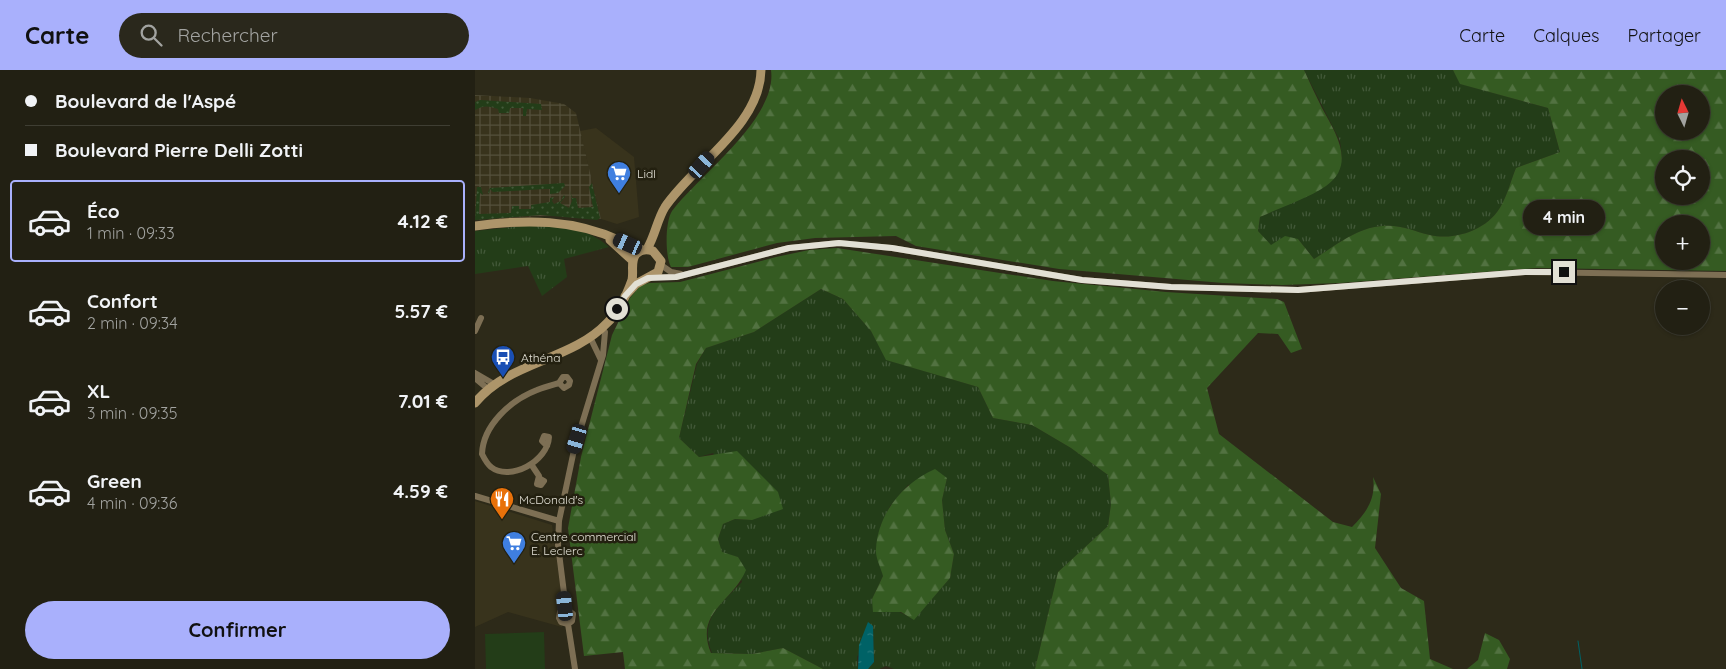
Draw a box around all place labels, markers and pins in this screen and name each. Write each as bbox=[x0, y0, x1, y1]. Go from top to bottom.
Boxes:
supermarket icon: Lidl bbox=[606, 160, 632, 194]
place label: Lidl bbox=[637, 166, 656, 181]
bus stop icon: Athéna bbox=[490, 344, 516, 378]
place label: Athéna bbox=[521, 350, 561, 365]
restaurant icon: McDonald's bbox=[489, 486, 515, 520]
place label: McDonald's bbox=[519, 492, 584, 507]
place label: Centre commercial E. Leclerc bbox=[531, 529, 636, 558]
supermarket icon: Centre commercial E. Leclerc bbox=[501, 530, 527, 564]

